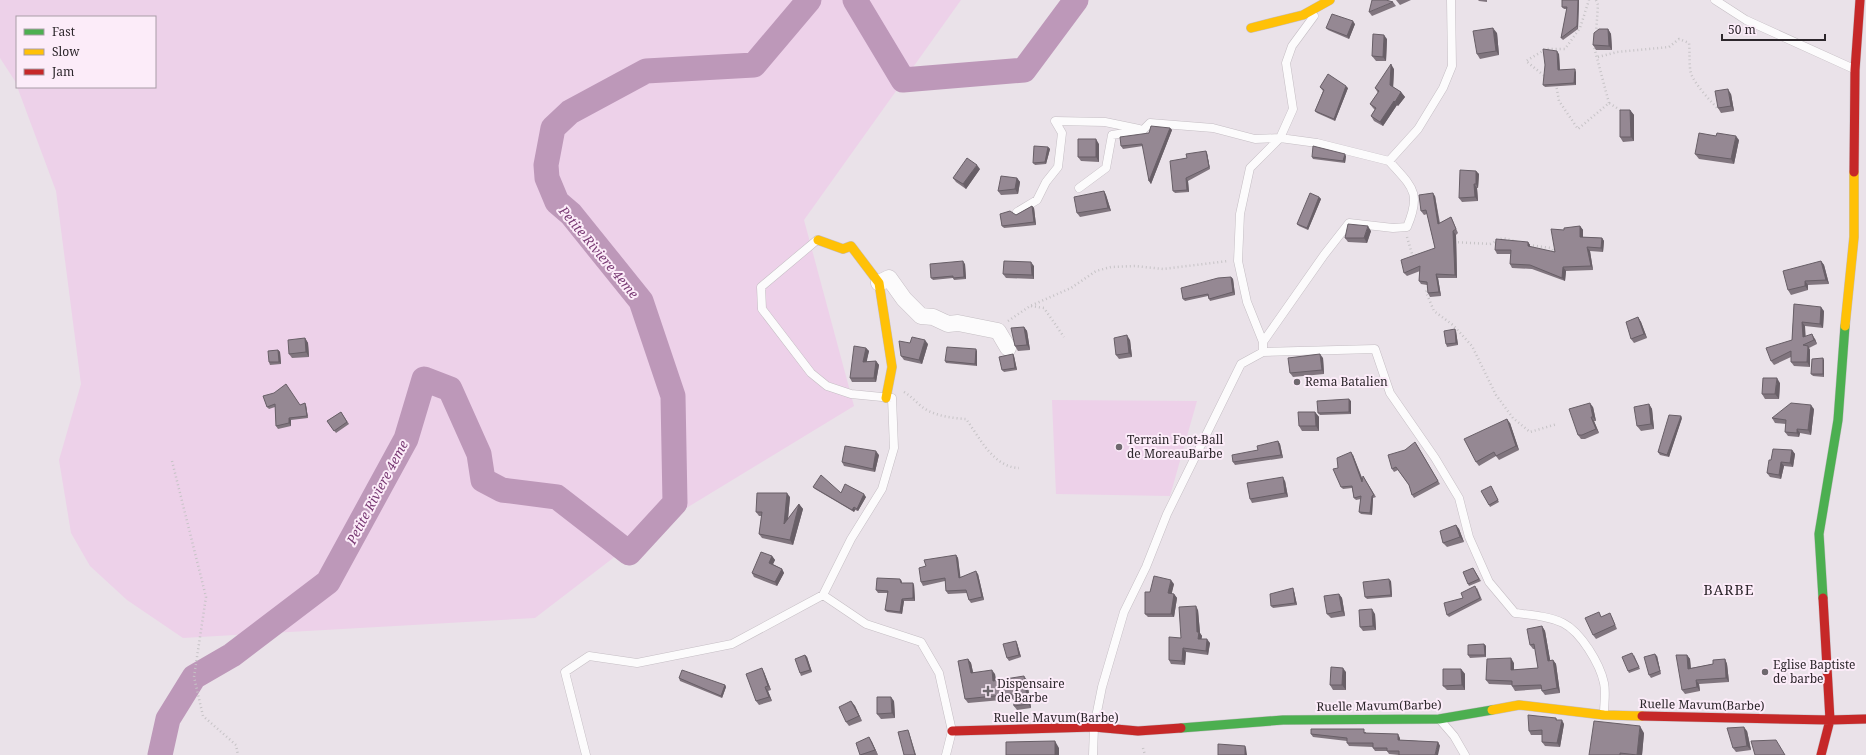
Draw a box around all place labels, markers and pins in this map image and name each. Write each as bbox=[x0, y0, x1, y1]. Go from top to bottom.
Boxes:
place label: Rema Batalien bbox=[1305, 373, 1388, 390]
marker: Rema Batalien bbox=[1292, 377, 1302, 387]
place label: Terrain Foot-Ball de MoreauBarbe bbox=[1127, 431, 1223, 462]
marker: Terrain Foot-Ball de MoreauBarbe bbox=[1114, 442, 1124, 452]
place label: Eglise Baptiste de barbe bbox=[1773, 656, 1856, 687]
marker: Eglise Baptiste de barbe bbox=[1760, 667, 1770, 677]
place label: Dispensaire de Barbe bbox=[997, 675, 1065, 706]
marker: Dispensaire de Barbe bbox=[982, 685, 994, 697]

